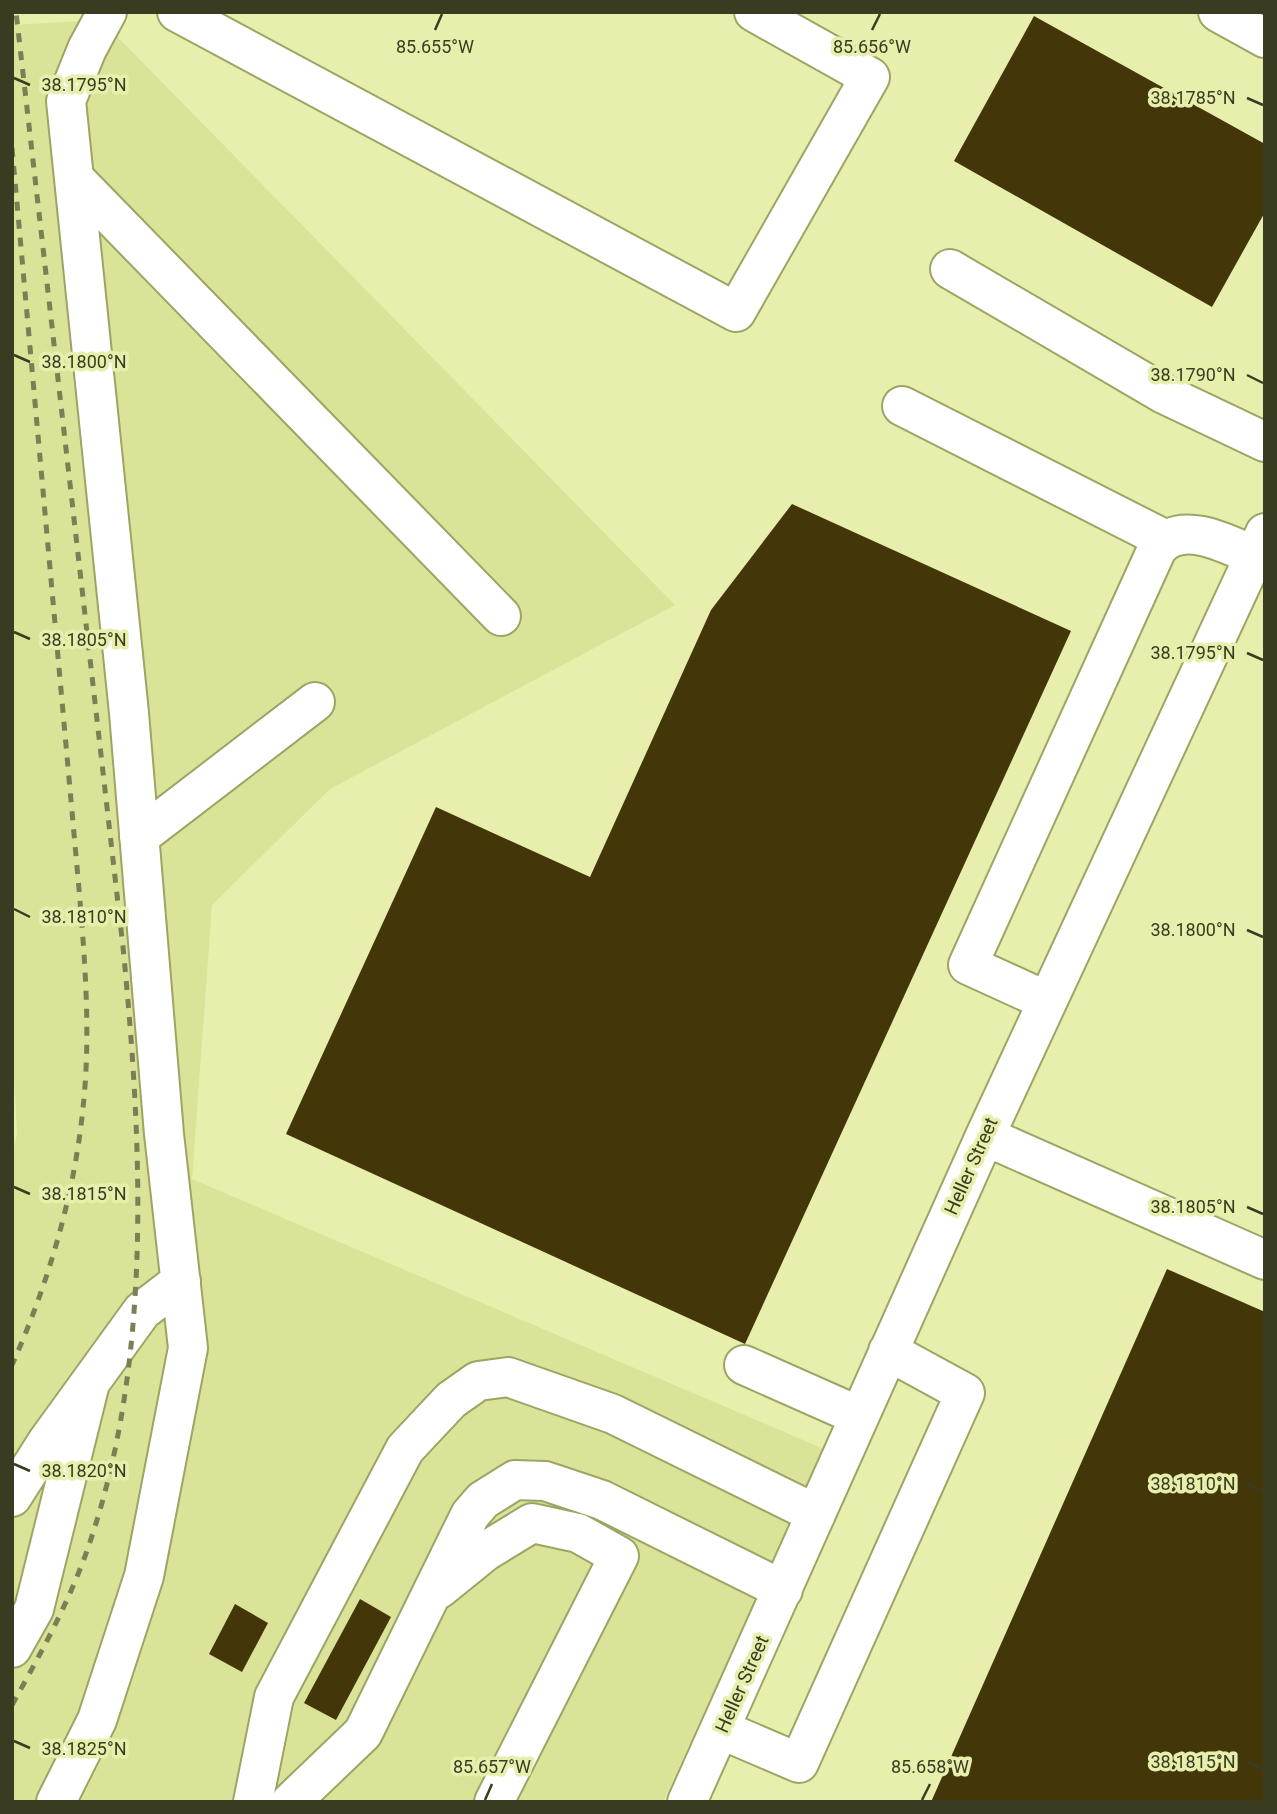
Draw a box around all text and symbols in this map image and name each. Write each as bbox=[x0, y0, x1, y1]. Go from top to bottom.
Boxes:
text: 85.655°W bbox=[396, 36, 474, 57]
text: 85.656°W bbox=[833, 36, 911, 57]
text: 38.1795°N bbox=[41, 74, 127, 95]
text: 38.1785°N bbox=[1150, 87, 1236, 108]
text: 38.1800°N bbox=[41, 351, 127, 372]
text: 38.1790°N bbox=[1150, 364, 1236, 385]
text: 38.1805°N bbox=[41, 629, 127, 650]
text: 38.1795°N bbox=[1150, 642, 1236, 663]
text: 38.1810°N bbox=[41, 906, 127, 927]
text: 38.1800°N bbox=[1150, 919, 1236, 940]
street label: Heller Street bbox=[939, 1114, 1003, 1218]
text: 38.1815°N bbox=[41, 1183, 127, 1204]
text: 38.1805°N bbox=[1150, 1196, 1236, 1217]
text: 38.1820°N bbox=[41, 1460, 127, 1481]
text: 38.1810°N bbox=[1150, 1473, 1236, 1494]
street label: Heller Street bbox=[710, 1632, 774, 1736]
text: 38.1825°N bbox=[41, 1738, 127, 1759]
text: 38.1815°N bbox=[1150, 1751, 1236, 1772]
text: 85.657°W bbox=[453, 1756, 531, 1777]
text: 85.658°W bbox=[891, 1756, 969, 1777]

